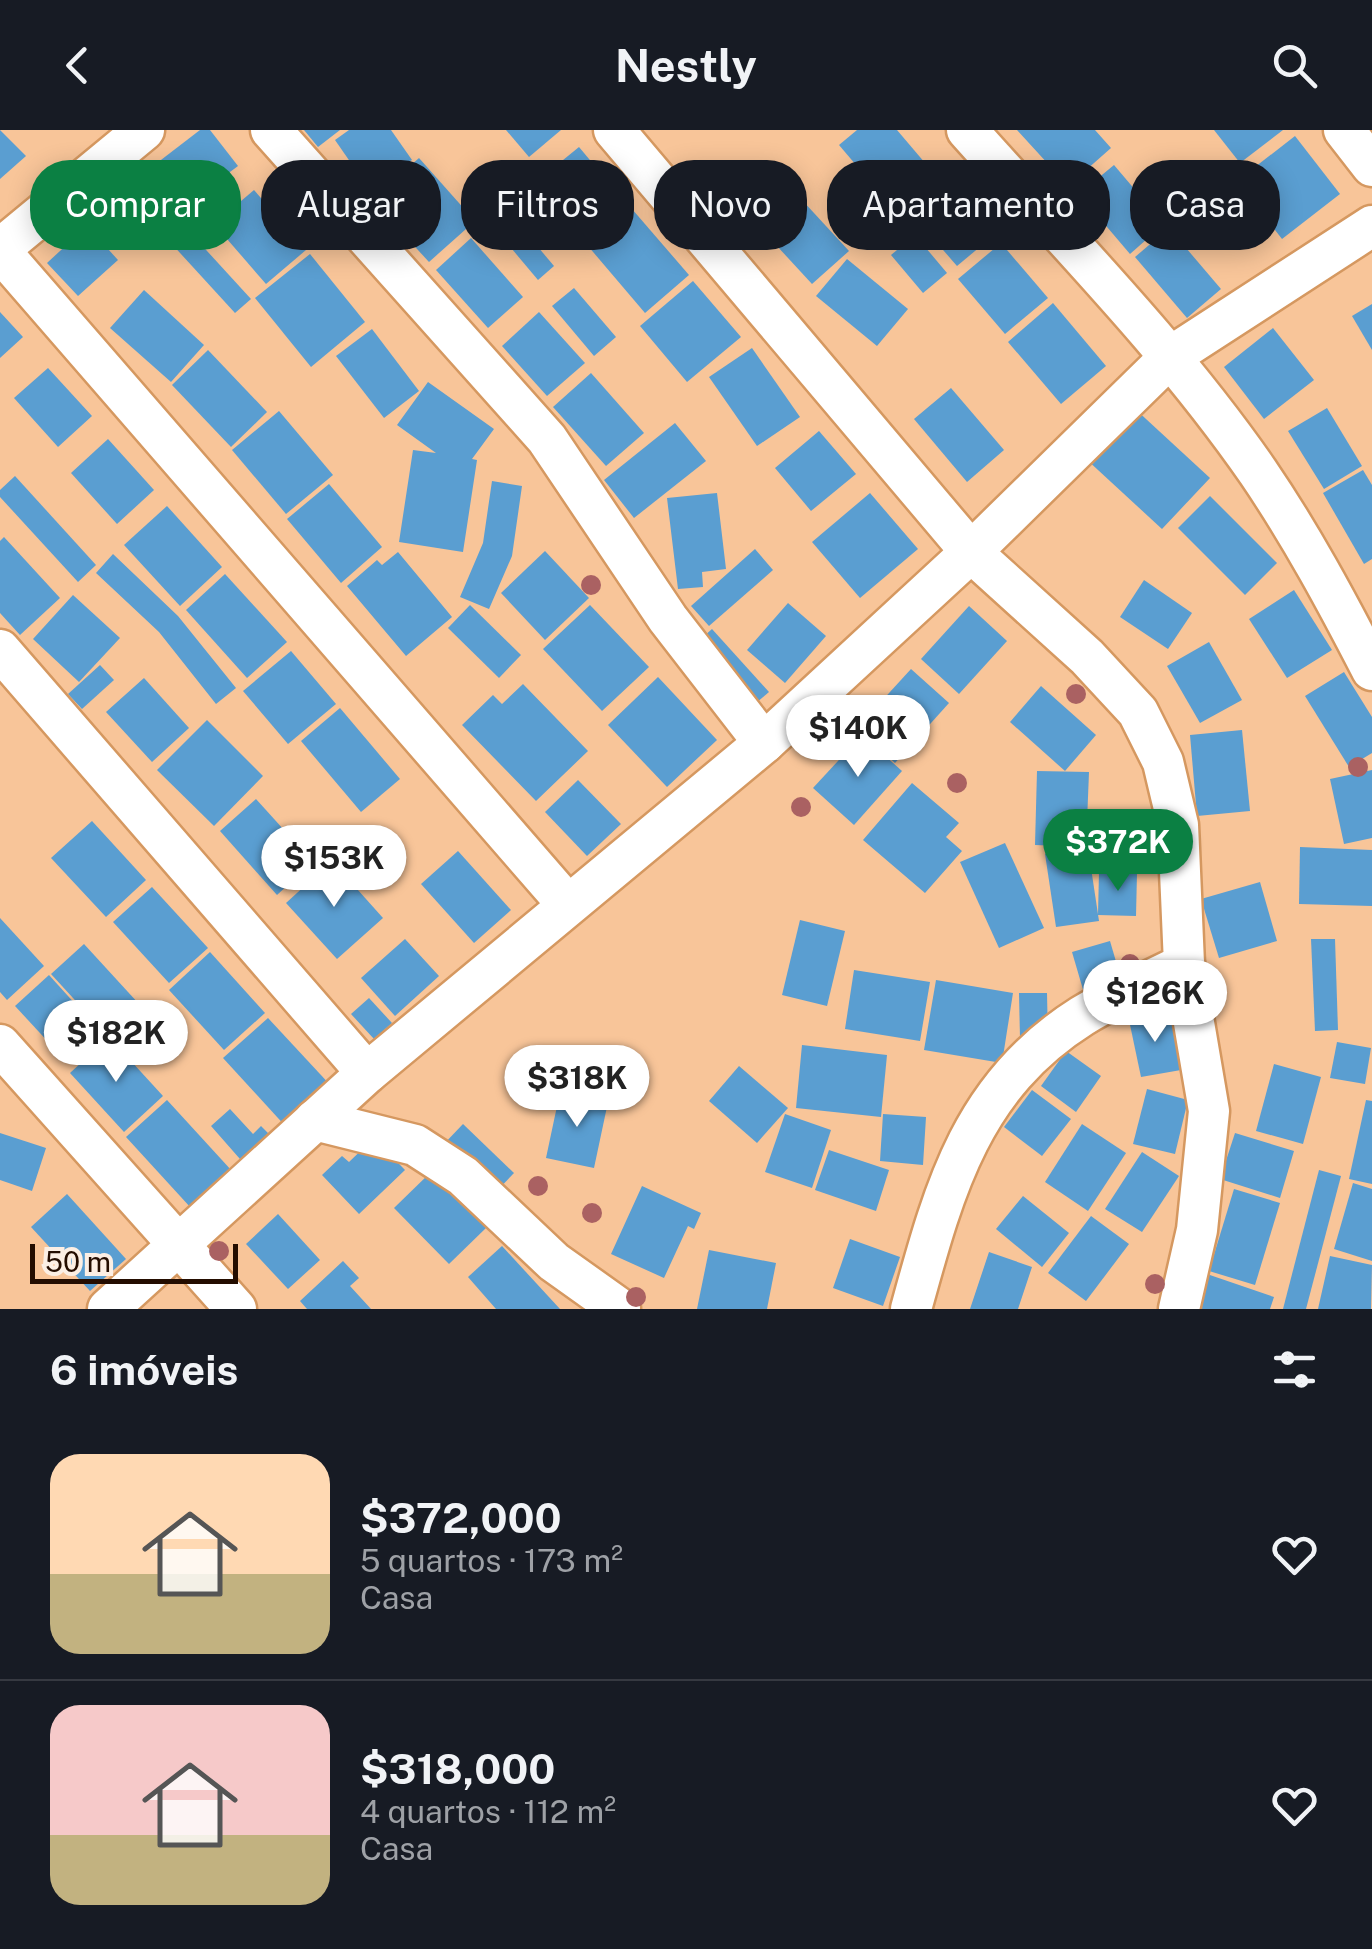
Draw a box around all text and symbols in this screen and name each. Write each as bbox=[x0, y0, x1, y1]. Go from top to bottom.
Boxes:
icon: back bbox=[50, 38, 105, 93]
icon: search bbox=[1267, 38, 1322, 93]
text: Nestly bbox=[615, 39, 757, 92]
chip: Comprar bbox=[30, 160, 241, 250]
chip: Alugar bbox=[261, 160, 441, 250]
chip: Filtros bbox=[461, 160, 634, 250]
chip: Novo bbox=[654, 160, 807, 250]
chip: Apartamento bbox=[827, 160, 1110, 250]
chip: Casa bbox=[1130, 160, 1280, 250]
pin: $140K bbox=[788, 695, 928, 780]
text: $140K bbox=[808, 709, 908, 746]
pin: $372K bbox=[1048, 809, 1188, 894]
text: $372K bbox=[1065, 823, 1171, 860]
pin: $153K bbox=[264, 825, 404, 910]
text: $153K bbox=[283, 839, 385, 876]
pin: $126K bbox=[1085, 960, 1225, 1045]
text: $126K bbox=[1105, 974, 1205, 1011]
pin: $182K bbox=[46, 1000, 186, 1085]
text: $182K bbox=[66, 1014, 166, 1051]
pin: $318K bbox=[507, 1045, 647, 1130]
text: $318K bbox=[526, 1059, 628, 1096]
scale bar bbox=[30, 1239, 238, 1284]
text: 50 m bbox=[45, 1245, 111, 1278]
icon: filters bbox=[1267, 1342, 1322, 1397]
text: 6 imóveis bbox=[50, 1345, 238, 1394]
text: $372,000 bbox=[360, 1493, 562, 1542]
icon: home bbox=[130, 1494, 250, 1614]
icon: heart bbox=[1267, 1527, 1322, 1582]
text: 5 quartos · 173 m² bbox=[360, 1542, 623, 1579]
text: Casa bbox=[360, 1579, 433, 1616]
text: $318,000 bbox=[360, 1744, 555, 1793]
icon: home bbox=[130, 1745, 250, 1865]
icon: heart bbox=[1267, 1778, 1322, 1833]
text: 4 quartos · 112 m² bbox=[360, 1793, 616, 1830]
text: Casa bbox=[360, 1830, 433, 1867]

